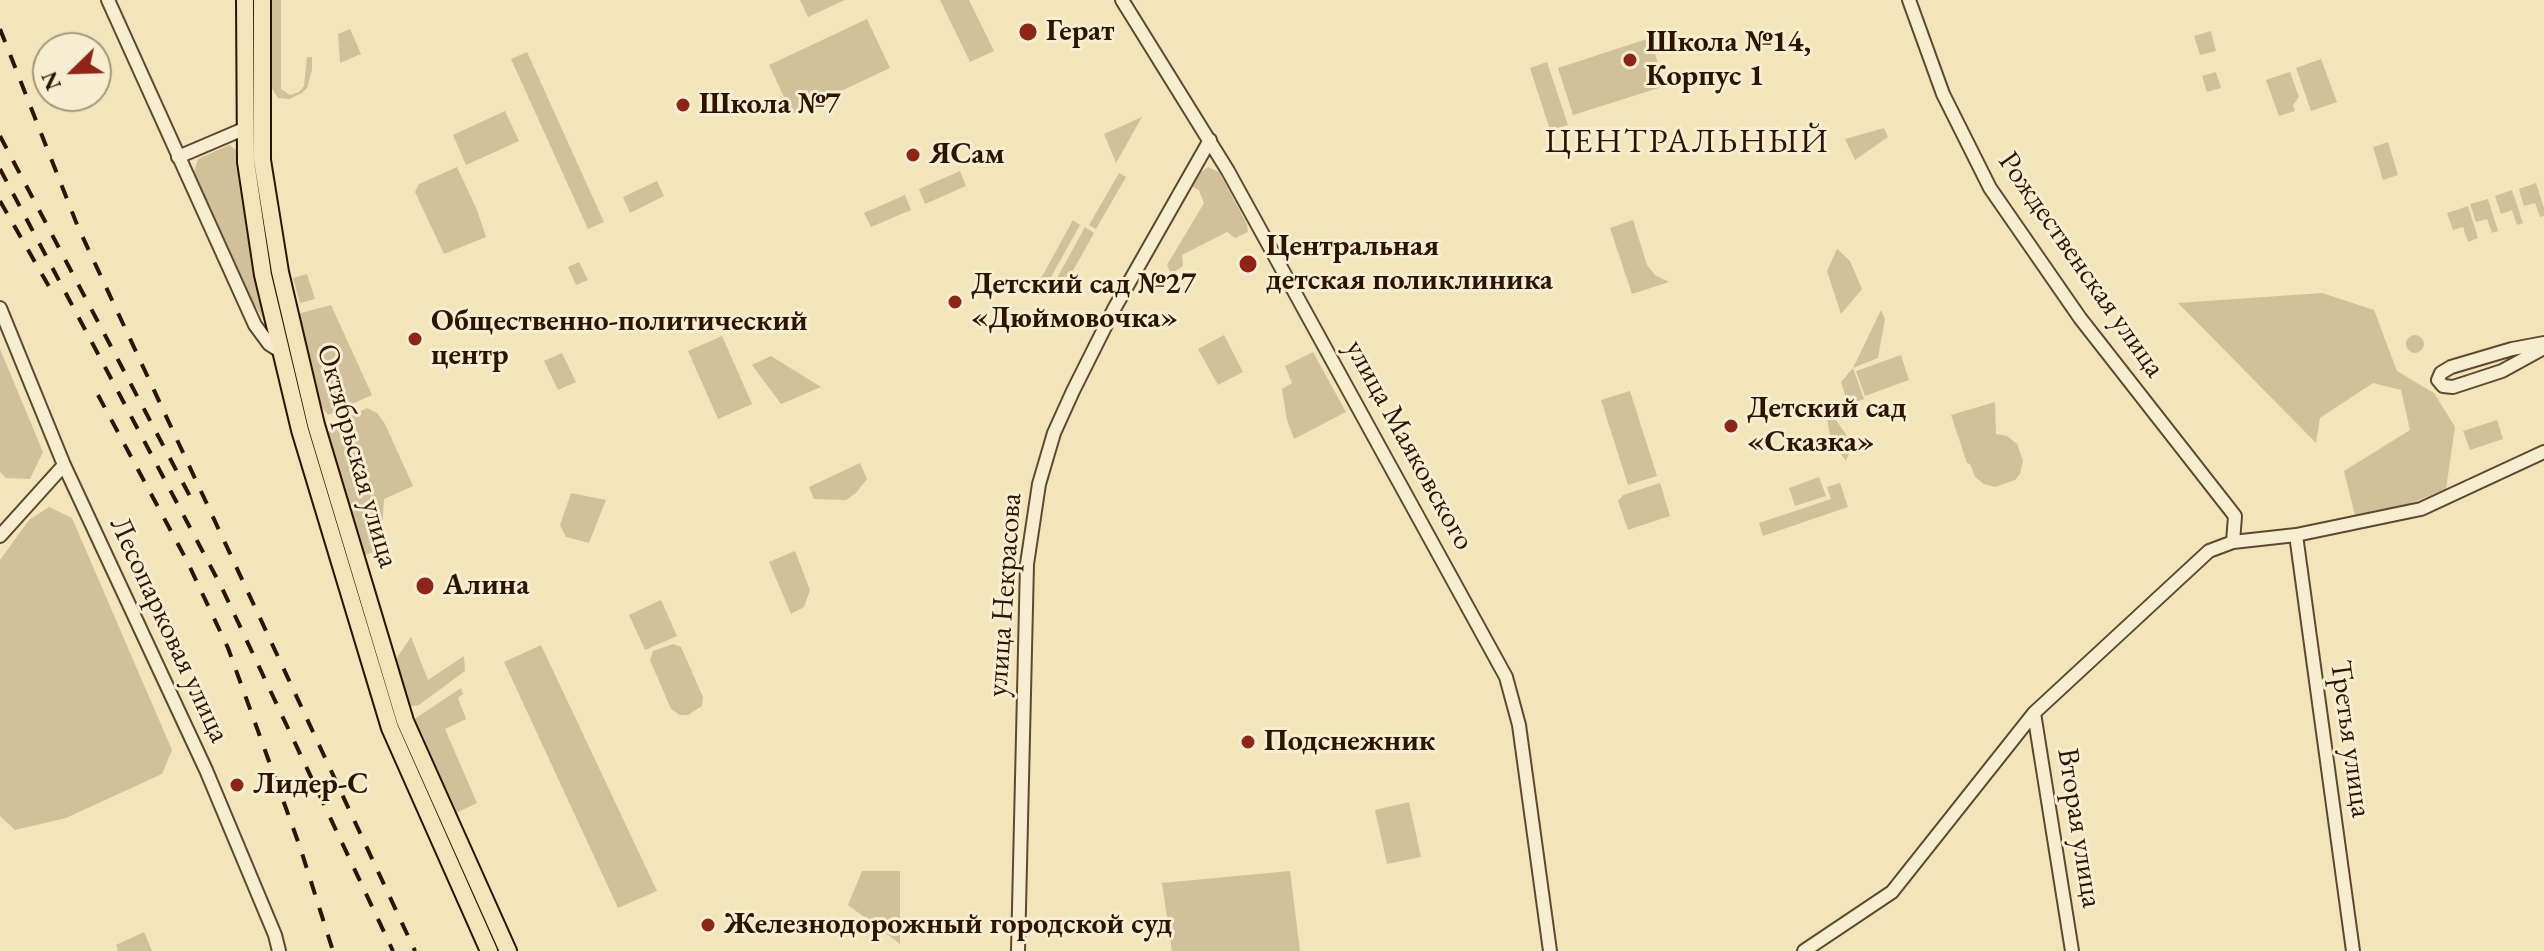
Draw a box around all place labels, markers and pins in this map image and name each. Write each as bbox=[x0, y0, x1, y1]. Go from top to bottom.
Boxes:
place label: Герат bbox=[1046, 14, 1114, 50]
marker: Герат bbox=[1017, 21, 1039, 43]
place label: Школа №14, Корпус 1 bbox=[1646, 25, 1811, 96]
marker: Школа №14, Корпус 1 bbox=[1621, 51, 1639, 69]
place label: Школа №7 bbox=[699, 87, 841, 123]
marker: Школа №7 bbox=[674, 96, 692, 114]
place label: ЯСам bbox=[929, 137, 1005, 173]
marker: ЯСам bbox=[904, 146, 922, 164]
place label: Центральная детская поликлиника bbox=[1266, 229, 1553, 300]
marker: Центральная детская поликлиника bbox=[1237, 253, 1259, 275]
place label: Детский сад №27 «Дюймовочка» bbox=[971, 267, 1196, 338]
marker: Детский сад №27 «Дюймовочка» bbox=[946, 293, 964, 311]
place label: Общественно-политический центр bbox=[431, 304, 808, 374]
marker: Общественно-политический центр bbox=[406, 330, 424, 348]
place label: Детский сад «Сказка» bbox=[1747, 391, 1907, 462]
marker: Детский сад «Сказка» bbox=[1722, 417, 1740, 435]
place label: Алина bbox=[443, 568, 529, 604]
marker: Алина bbox=[414, 575, 436, 597]
place label: Подснежник bbox=[1264, 724, 1435, 760]
marker: Подснежник bbox=[1239, 733, 1257, 751]
place label: Лидер-С bbox=[253, 767, 368, 803]
marker: Лидер-С bbox=[228, 776, 246, 794]
place label: Железнодорожный городской суд bbox=[724, 907, 1172, 943]
marker: Железнодорожный городской суд bbox=[699, 916, 717, 934]

